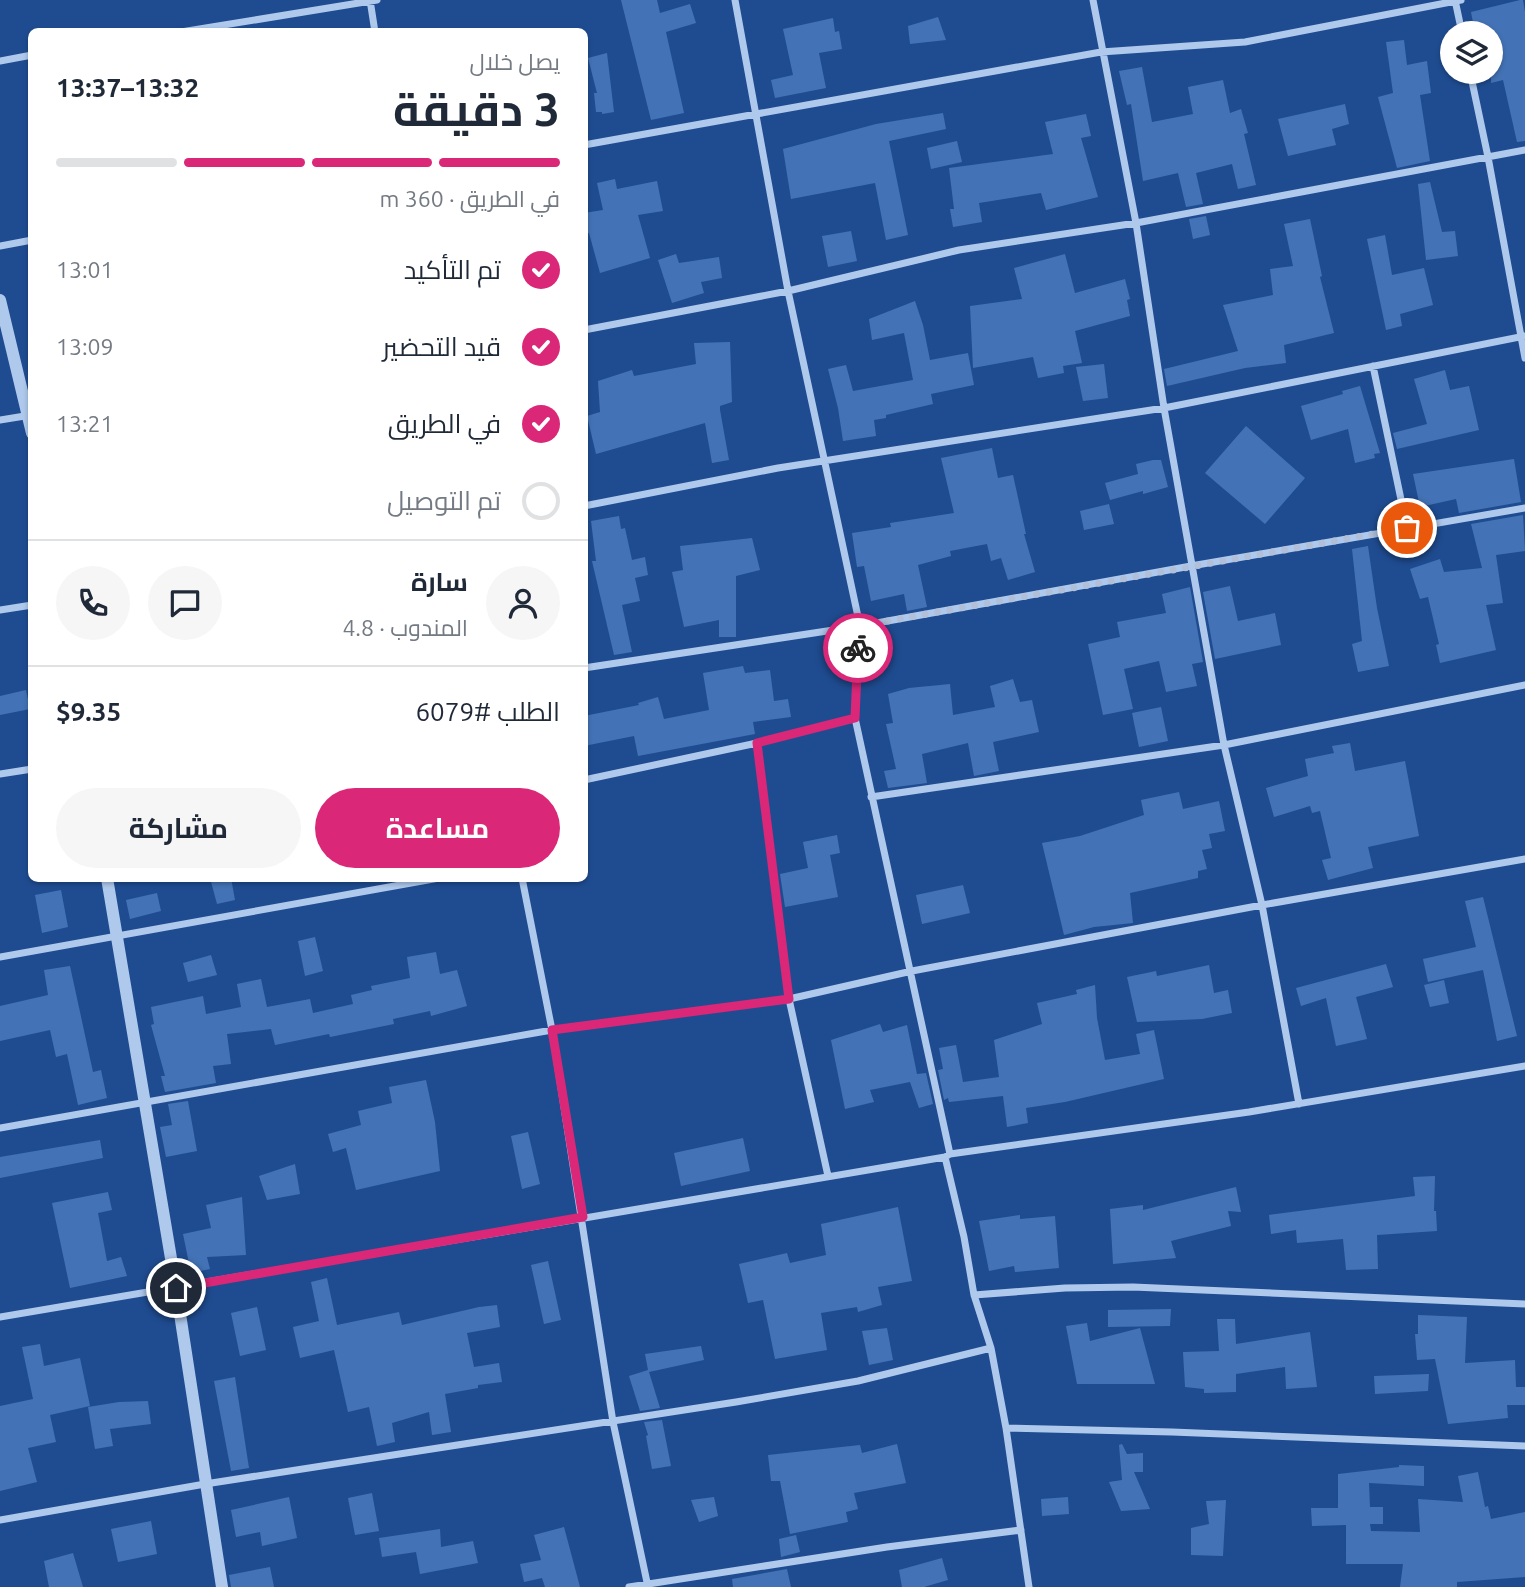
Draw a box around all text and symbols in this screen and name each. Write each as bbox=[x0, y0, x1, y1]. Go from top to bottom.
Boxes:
map controls bbox=[1440, 21, 1503, 84]
button: layers bbox=[1440, 21, 1503, 84]
text: يصل خلال bbox=[469, 49, 560, 74]
text: 13:32–13:37 bbox=[56, 73, 199, 102]
text: 3 دقيقة bbox=[393, 83, 560, 135]
text: في الطريق · 360 m bbox=[380, 186, 560, 211]
icon: check bbox=[522, 251, 560, 289]
text: تم التأكيد bbox=[404, 255, 501, 284]
text: 13:01 bbox=[56, 257, 114, 282]
icon: check bbox=[522, 328, 560, 366]
text: قيد التحضير bbox=[383, 332, 501, 361]
text: 13:09 bbox=[56, 334, 114, 359]
icon: check bbox=[522, 405, 560, 443]
text: في الطريق bbox=[388, 409, 501, 438]
text: 13:21 bbox=[56, 411, 114, 436]
text: تم التوصيل bbox=[387, 486, 501, 515]
pin bbox=[1377, 498, 1437, 558]
icon: bag bbox=[1388, 509, 1426, 547]
button: phone bbox=[56, 566, 130, 640]
button: chat bbox=[148, 566, 222, 640]
button: person bbox=[486, 566, 560, 640]
text: سارة bbox=[411, 567, 468, 596]
courier bbox=[823, 613, 893, 683]
text: المندوب · 4.8 bbox=[342, 615, 468, 640]
icon: bike bbox=[839, 629, 877, 667]
text: $9.35 bbox=[56, 697, 121, 726]
text: الطلب #6079 bbox=[415, 697, 560, 726]
button: مشاركة bbox=[56, 788, 301, 868]
button: مساعدة bbox=[315, 788, 560, 868]
pin bbox=[146, 1258, 206, 1318]
icon: home bbox=[157, 1269, 195, 1307]

